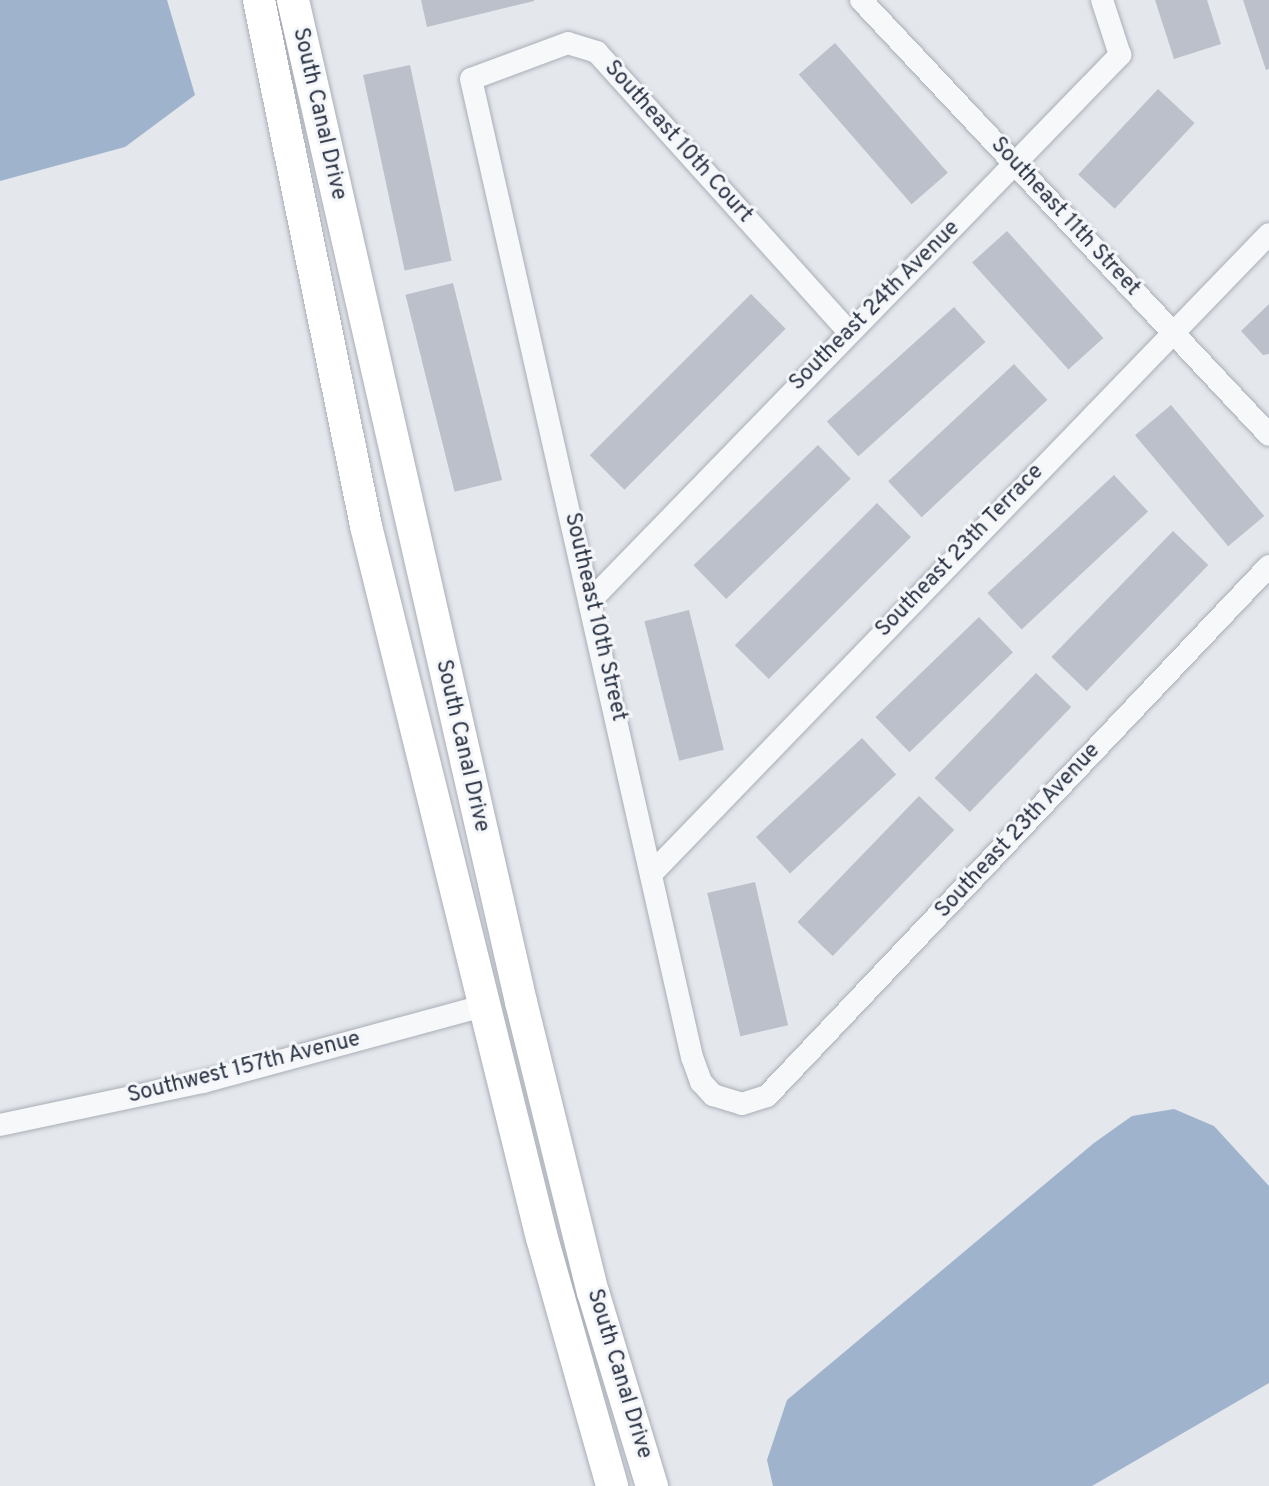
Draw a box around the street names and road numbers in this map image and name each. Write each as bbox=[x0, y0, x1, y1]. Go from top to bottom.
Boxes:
street label: South Canal Drive bbox=[286, 25, 352, 203]
street label: Southeast 10th Court bbox=[598, 55, 758, 229]
street label: Southeast 11th Street bbox=[985, 132, 1145, 302]
street label: Southeast 24th Avenue bbox=[784, 215, 966, 397]
street label: Southeast 23th Terrace bbox=[870, 459, 1050, 643]
street label: Southeast 10th Street bbox=[558, 510, 632, 724]
street label: South Canal Drive bbox=[429, 657, 495, 835]
street label: Southeast 23th Avenue bbox=[930, 738, 1106, 924]
street label: Southwest 157th Avenue bbox=[125, 1026, 363, 1110]
street label: South Canal Drive bbox=[581, 1286, 657, 1462]

